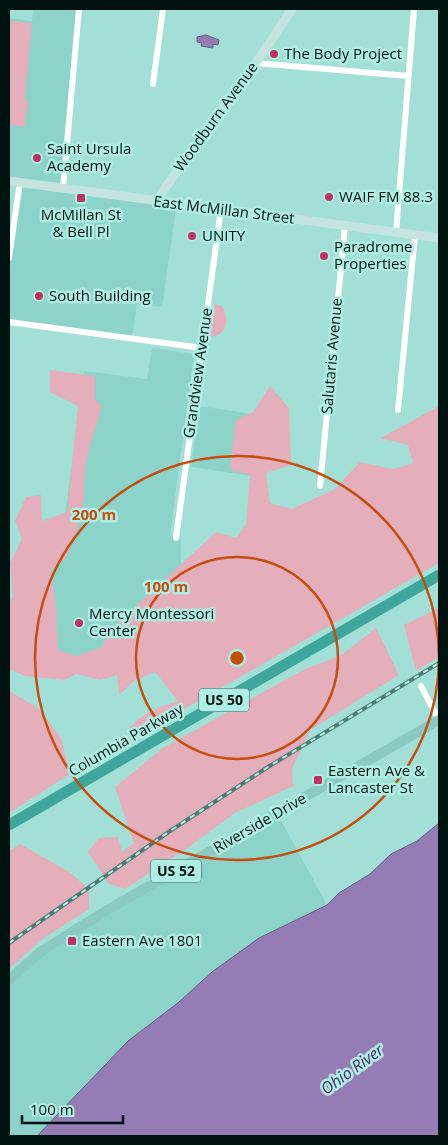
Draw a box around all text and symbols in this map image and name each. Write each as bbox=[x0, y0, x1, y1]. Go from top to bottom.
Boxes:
place label: The Body Project bbox=[284, 43, 402, 63]
marker: The Body Project bbox=[268, 48, 280, 60]
street label: Woodburn Avenue bbox=[169, 58, 262, 175]
place label: Saint Ursula Academy bbox=[47, 138, 131, 175]
marker: Saint Ursula Academy bbox=[31, 152, 43, 164]
place label: WAIF FM 88.3 bbox=[339, 186, 433, 206]
street label: East McMillan Street bbox=[152, 190, 296, 228]
marker: WAIF FM 88.3 bbox=[323, 191, 335, 203]
marker: McMillan St & Bell Pl bbox=[75, 192, 87, 204]
place label: McMillan St & Bell Pl bbox=[41, 204, 121, 241]
place label: UNITY bbox=[202, 225, 246, 245]
marker: UNITY bbox=[186, 230, 198, 242]
place label: Paradrome Properties bbox=[334, 236, 412, 273]
marker: Paradrome Properties bbox=[318, 250, 330, 262]
place label: South Building bbox=[49, 285, 151, 305]
marker: South Building bbox=[33, 290, 45, 302]
street label: Salutaris Avenue bbox=[316, 297, 346, 415]
street label: Grandview Avenue bbox=[178, 307, 216, 439]
text: 200 m bbox=[72, 504, 116, 524]
text: 100 m bbox=[144, 576, 188, 596]
place label: Mercy Montessori Center bbox=[89, 603, 214, 640]
marker: Mercy Montessori Center bbox=[73, 617, 85, 629]
centre of rings bbox=[228, 649, 246, 667]
road number: US 50 bbox=[199, 688, 249, 712]
street label: Columbia Parkway bbox=[64, 698, 187, 780]
place label: Eastern Ave & Lancaster St bbox=[328, 760, 425, 797]
marker: Eastern Ave & Lancaster St bbox=[312, 774, 324, 786]
street label: Riverside Drive bbox=[209, 787, 310, 857]
road number: US 52 bbox=[151, 859, 201, 882]
place label: Eastern Ave 1801 bbox=[82, 930, 202, 950]
marker: Eastern Ave 1801 bbox=[66, 935, 78, 947]
water label: Ohio River bbox=[316, 1038, 388, 1099]
scale bar bbox=[22, 1092, 124, 1124]
text: 100 m bbox=[30, 1099, 74, 1119]

